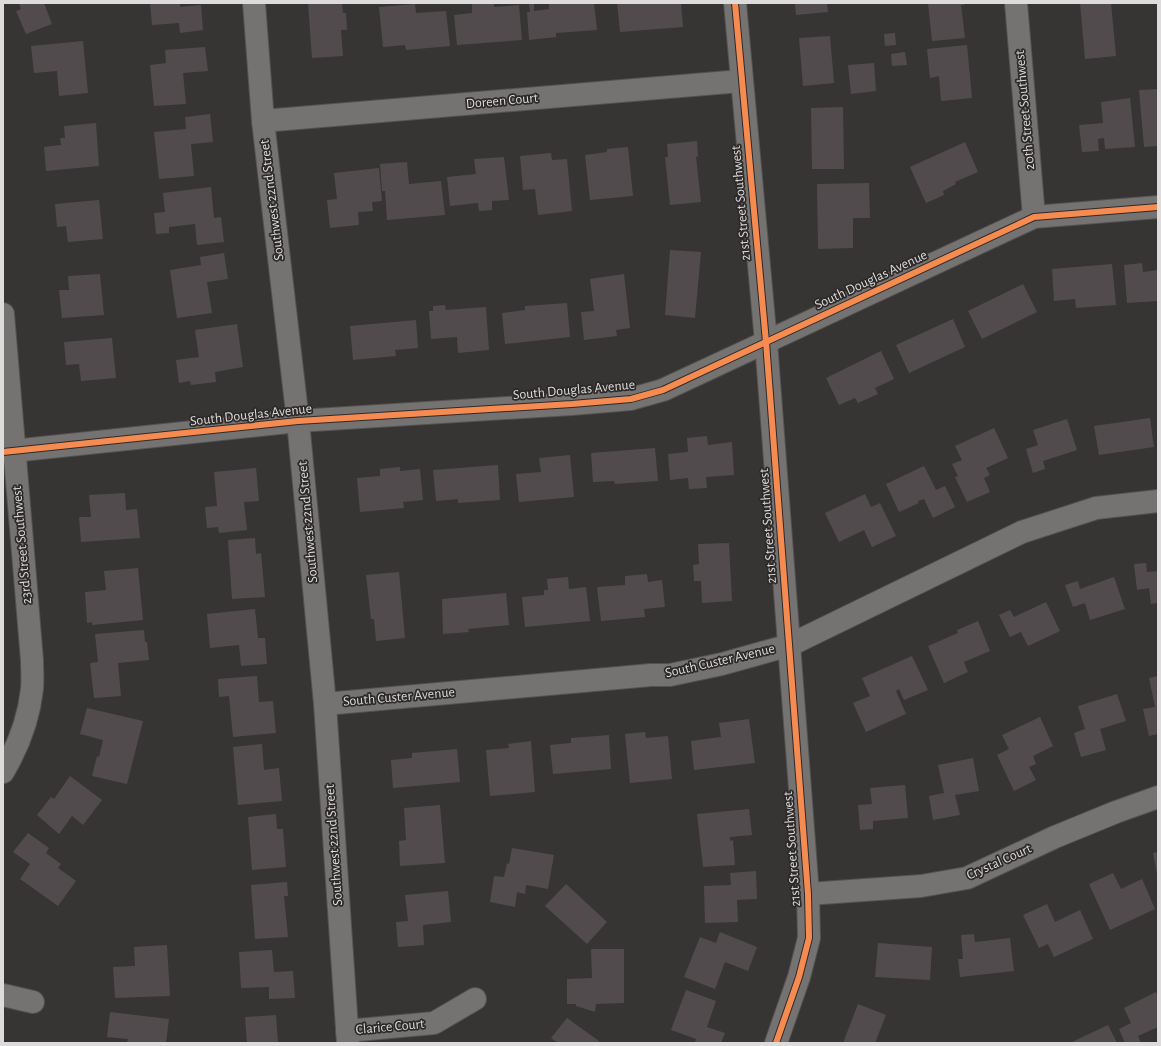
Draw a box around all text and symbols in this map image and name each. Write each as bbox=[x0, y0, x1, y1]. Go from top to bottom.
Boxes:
street label: 20th Street Southwest bbox=[1013, 49, 1037, 171]
street label: Doreen Court bbox=[465, 91, 539, 111]
street label: Southwest 22nd Street bbox=[258, 138, 286, 261]
street label: 21st Street Southwest bbox=[729, 144, 753, 261]
street label: South Douglas Avenue bbox=[813, 248, 929, 312]
street label: South Douglas Avenue bbox=[512, 378, 636, 402]
street label: South Douglas Avenue bbox=[189, 402, 313, 428]
street label: Southwest 22nd Street bbox=[296, 460, 320, 583]
street label: 21st Street Southwest bbox=[757, 467, 779, 584]
street label: 23rd Street Southwest bbox=[10, 485, 34, 605]
street label: South Custer Avenue bbox=[664, 642, 776, 680]
street label: South Custer Avenue bbox=[343, 685, 455, 709]
street label: Southwest 22nd Street bbox=[323, 783, 345, 906]
street label: 21st Street Southwest bbox=[781, 790, 803, 907]
street label: Crystal Court bbox=[964, 841, 1034, 883]
street label: Clarice Court bbox=[355, 1017, 426, 1037]

